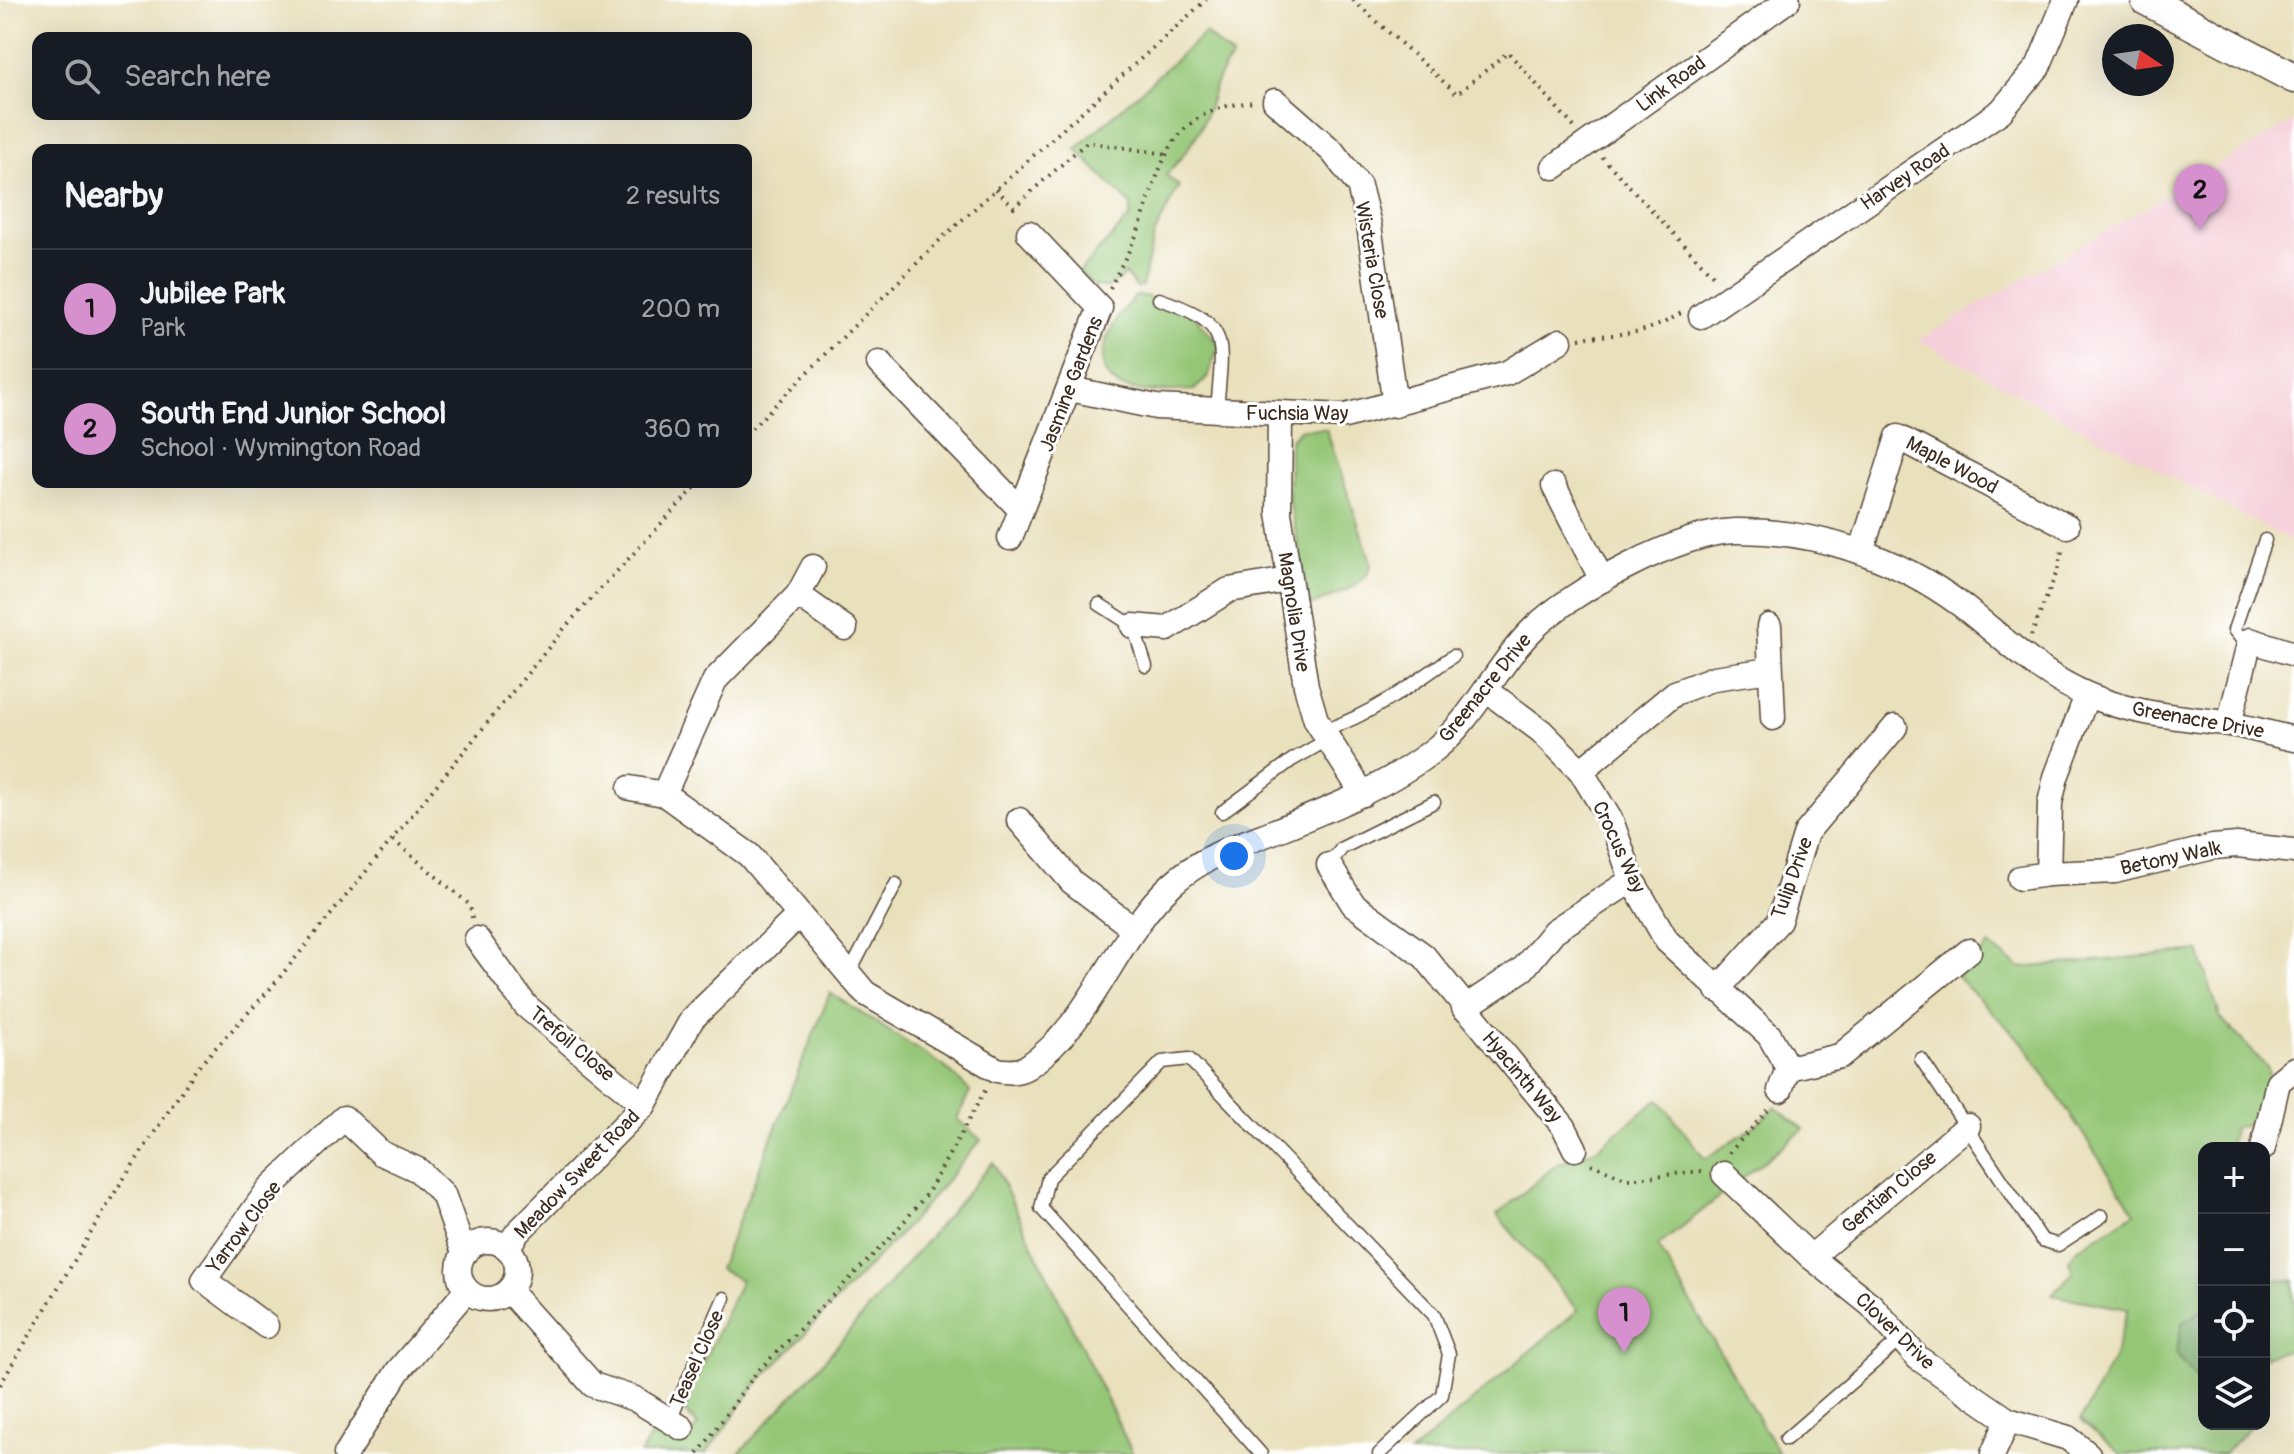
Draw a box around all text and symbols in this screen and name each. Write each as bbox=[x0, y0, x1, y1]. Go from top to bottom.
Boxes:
north arrow bbox=[2102, 24, 2174, 96]
search box bbox=[32, 32, 752, 120]
street label: Link Road bbox=[1631, 50, 1711, 118]
icon: search bbox=[60, 54, 104, 98]
text: Search here bbox=[124, 58, 271, 95]
street label: Harvey Road bbox=[1856, 138, 1954, 216]
pin: 2 bbox=[2174, 164, 2226, 230]
text: Nearby bbox=[64, 175, 163, 218]
text: 2 results bbox=[626, 180, 720, 212]
street label: Wisteria Close bbox=[1349, 199, 1395, 321]
text: Jubilee Park bbox=[140, 275, 285, 312]
text: 1 bbox=[85, 293, 95, 325]
text: 200 m bbox=[641, 293, 720, 325]
text: Park bbox=[140, 312, 186, 344]
street label: Jasmine Gardens bbox=[1034, 313, 1108, 455]
text: South End Junior School bbox=[140, 395, 446, 432]
street label: Fuchsia Way bbox=[1246, 401, 1349, 426]
text: 2 bbox=[83, 413, 97, 445]
text: 360 m bbox=[644, 413, 720, 445]
street label: Maple Wood bbox=[1902, 430, 2002, 500]
text: School · Wymington Road bbox=[140, 432, 421, 464]
street label: Magnolia Drive bbox=[1272, 550, 1316, 674]
street label: Greenacre Drive bbox=[1433, 628, 1537, 748]
street label: Greenacre Drive bbox=[2130, 696, 2266, 744]
street label: Crocus Way bbox=[1587, 797, 1651, 897]
street label: Tulip Drive bbox=[1766, 833, 1818, 922]
street label: Betony Walk bbox=[2118, 835, 2225, 881]
your location bbox=[1214, 836, 1254, 876]
street label: Trefoil Close bbox=[524, 1001, 620, 1087]
street label: Hyacinth Way bbox=[1476, 1026, 1568, 1128]
street label: Meadow Sweet Road bbox=[509, 1104, 645, 1244]
map controls bbox=[2198, 1142, 2270, 1430]
button: + bbox=[2198, 1142, 2270, 1214]
street label: Gentian Close bbox=[1836, 1145, 1942, 1239]
street label: Yarrow Close bbox=[201, 1176, 287, 1279]
button: − bbox=[2198, 1214, 2270, 1286]
button: locate bbox=[2198, 1286, 2270, 1358]
pin: 1 bbox=[1598, 1287, 1650, 1353]
street label: Clover Drive bbox=[1850, 1287, 1940, 1375]
street label: Teasel Close bbox=[665, 1306, 730, 1411]
button: layers bbox=[2198, 1358, 2270, 1430]

